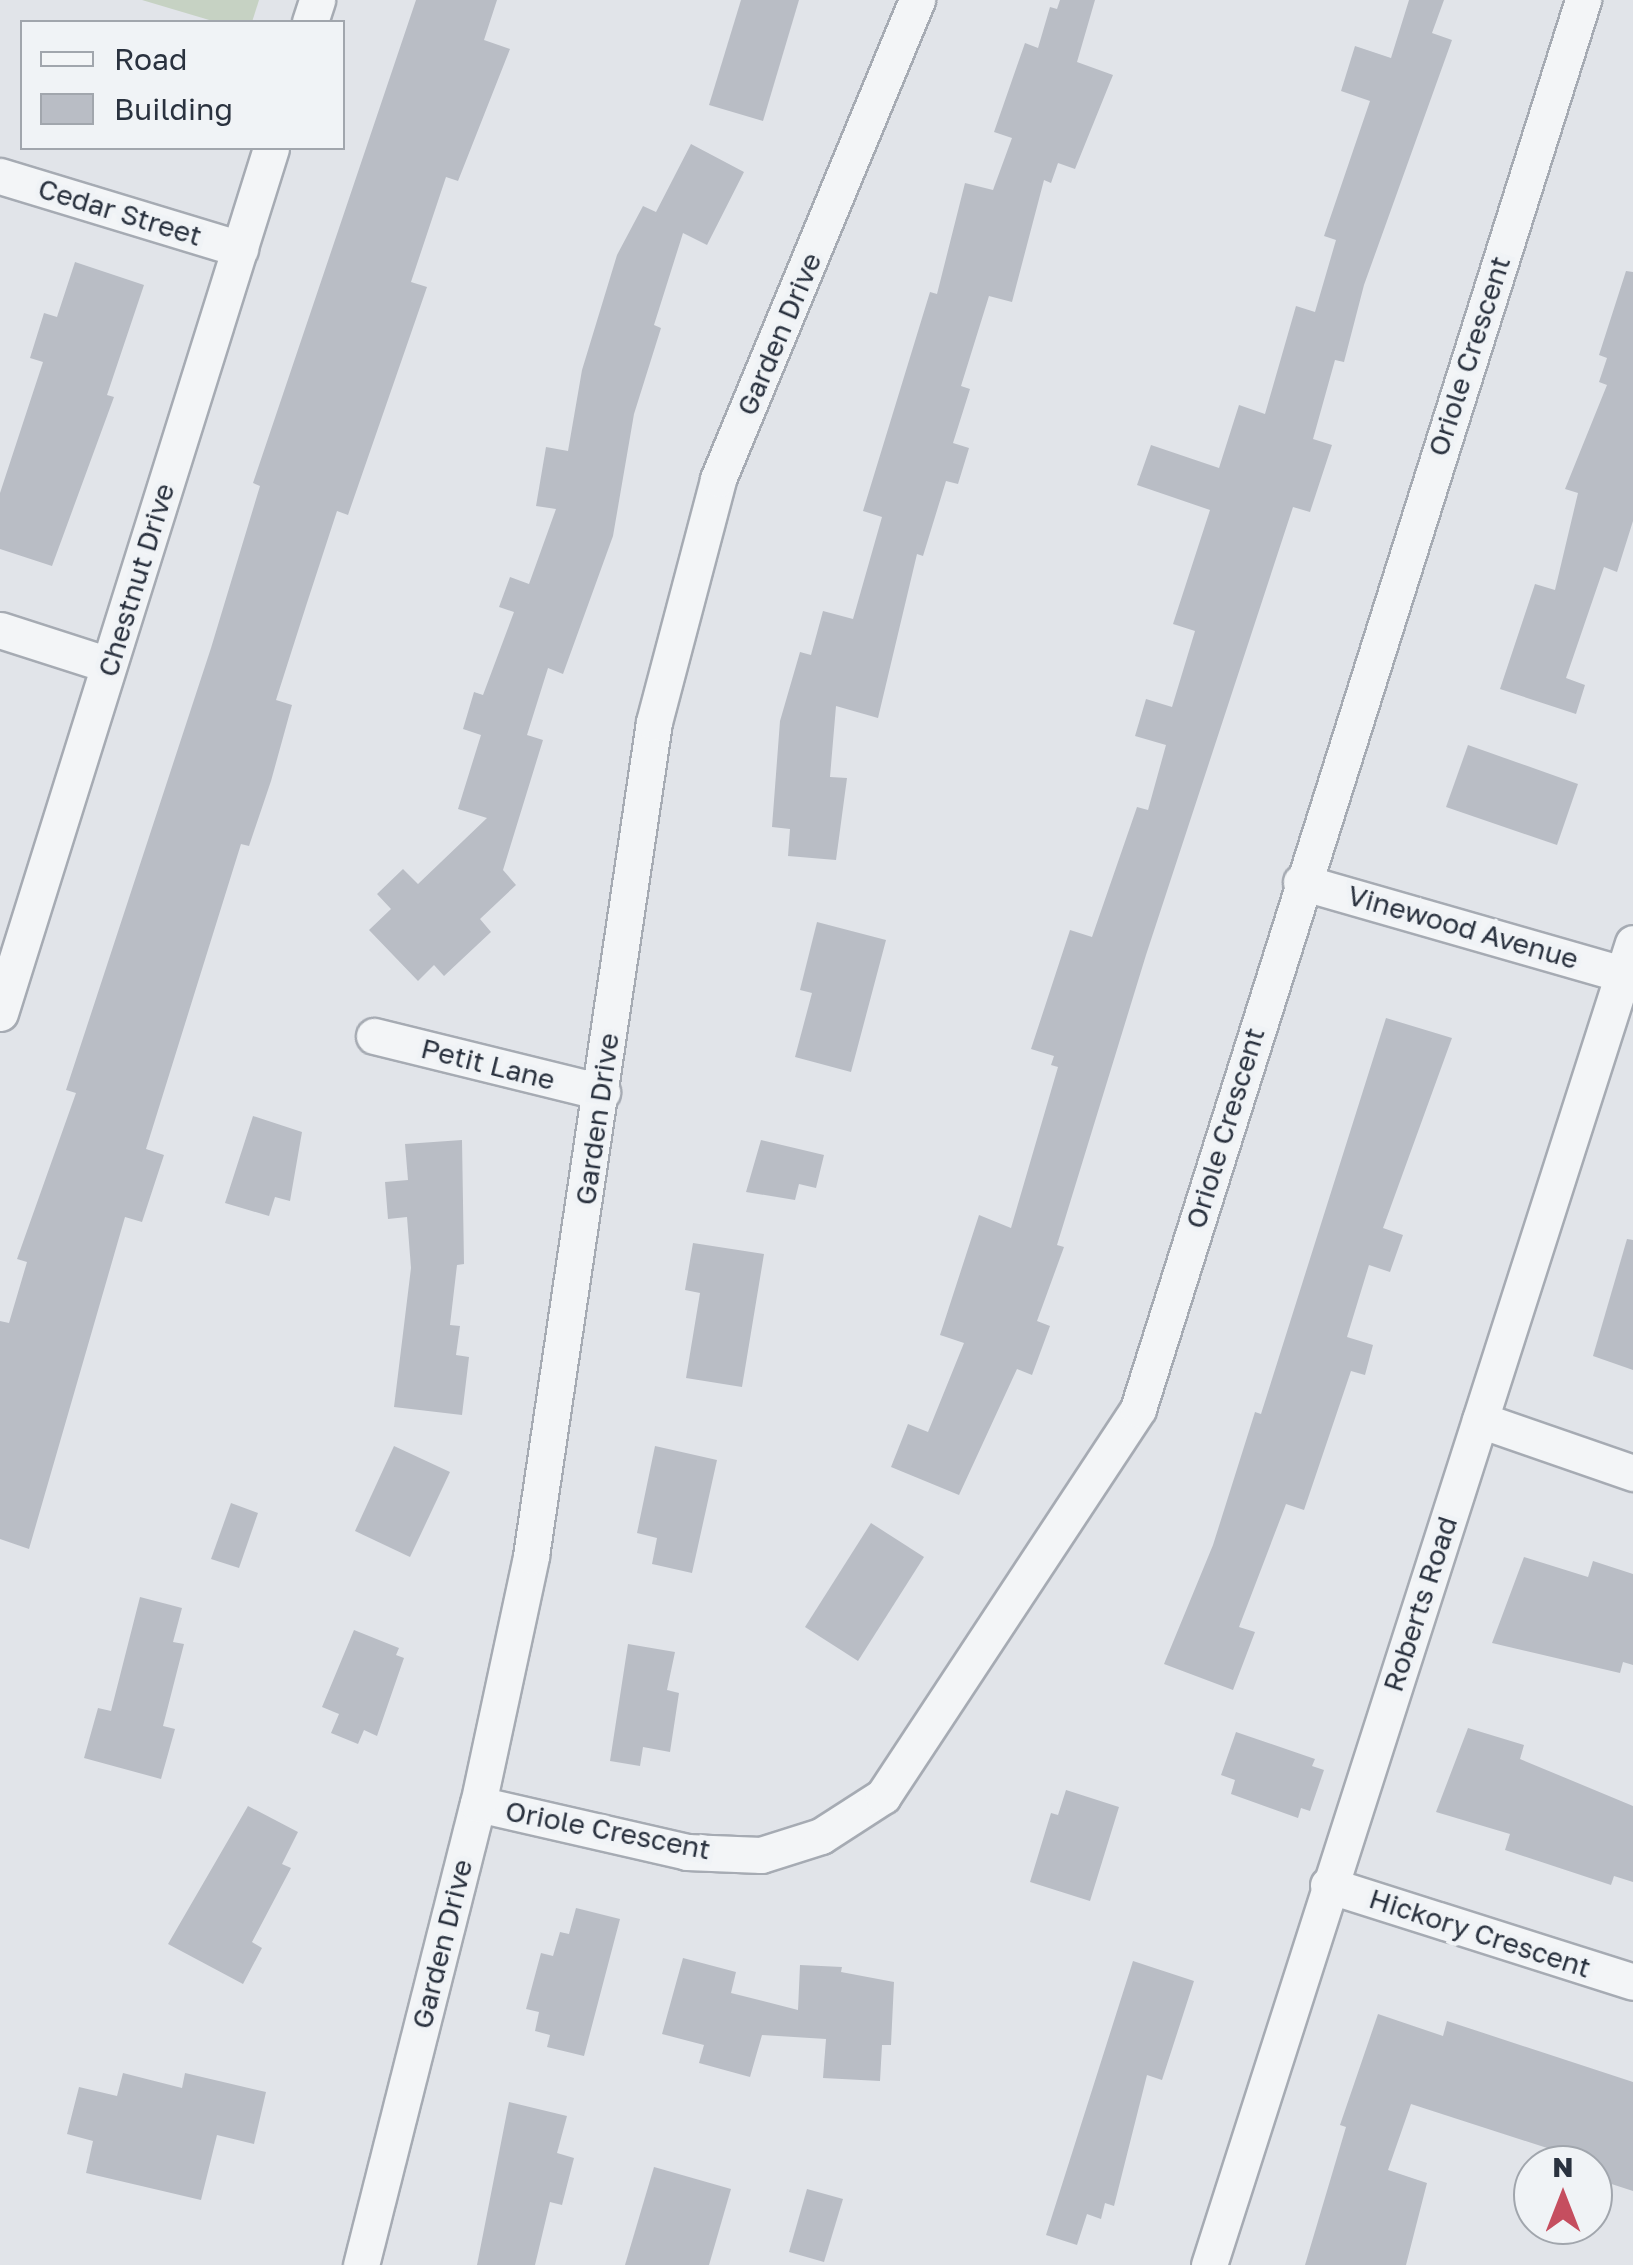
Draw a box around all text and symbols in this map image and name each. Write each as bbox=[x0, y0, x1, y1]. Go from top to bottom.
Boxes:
legend bbox=[20, 20, 345, 150]
text: Road bbox=[114, 41, 188, 77]
text: Building bbox=[114, 91, 233, 127]
street label: Cedar Street bbox=[34, 171, 206, 253]
street label: Garden Drive bbox=[730, 248, 828, 420]
street label: Oriole Crescent bbox=[1421, 252, 1517, 460]
street label: Chestnut Drive bbox=[91, 479, 181, 681]
street label: Vinewood Avenue bbox=[1344, 878, 1582, 976]
street label: Oriole Crescent bbox=[1178, 1024, 1272, 1232]
street label: Petit Lane bbox=[418, 1031, 558, 1097]
street label: Garden Drive bbox=[568, 1031, 626, 1207]
street label: Roberts Road bbox=[1376, 1512, 1464, 1696]
street label: Oriole Crescent bbox=[503, 1794, 713, 1866]
street label: Garden Drive bbox=[405, 1856, 479, 2032]
street label: Hickory Crescent bbox=[1365, 1881, 1595, 1985]
north arrow bbox=[1513, 2145, 1613, 2245]
text: N bbox=[1552, 2150, 1574, 2183]

